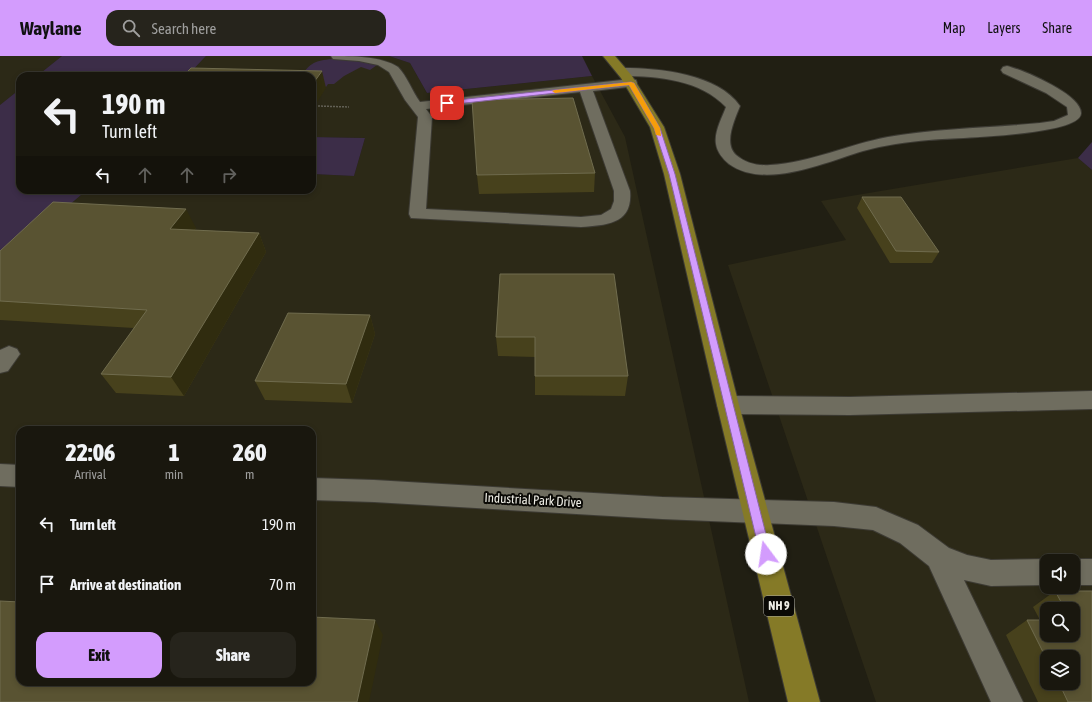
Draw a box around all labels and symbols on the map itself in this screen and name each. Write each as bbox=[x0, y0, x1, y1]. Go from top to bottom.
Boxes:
pin bbox=[430, 86, 464, 120]
street label: Industrial Park Drive bbox=[484, 490, 582, 510]
position arrow bbox=[745, 533, 787, 575]
road number: NH 9 bbox=[764, 596, 794, 616]

